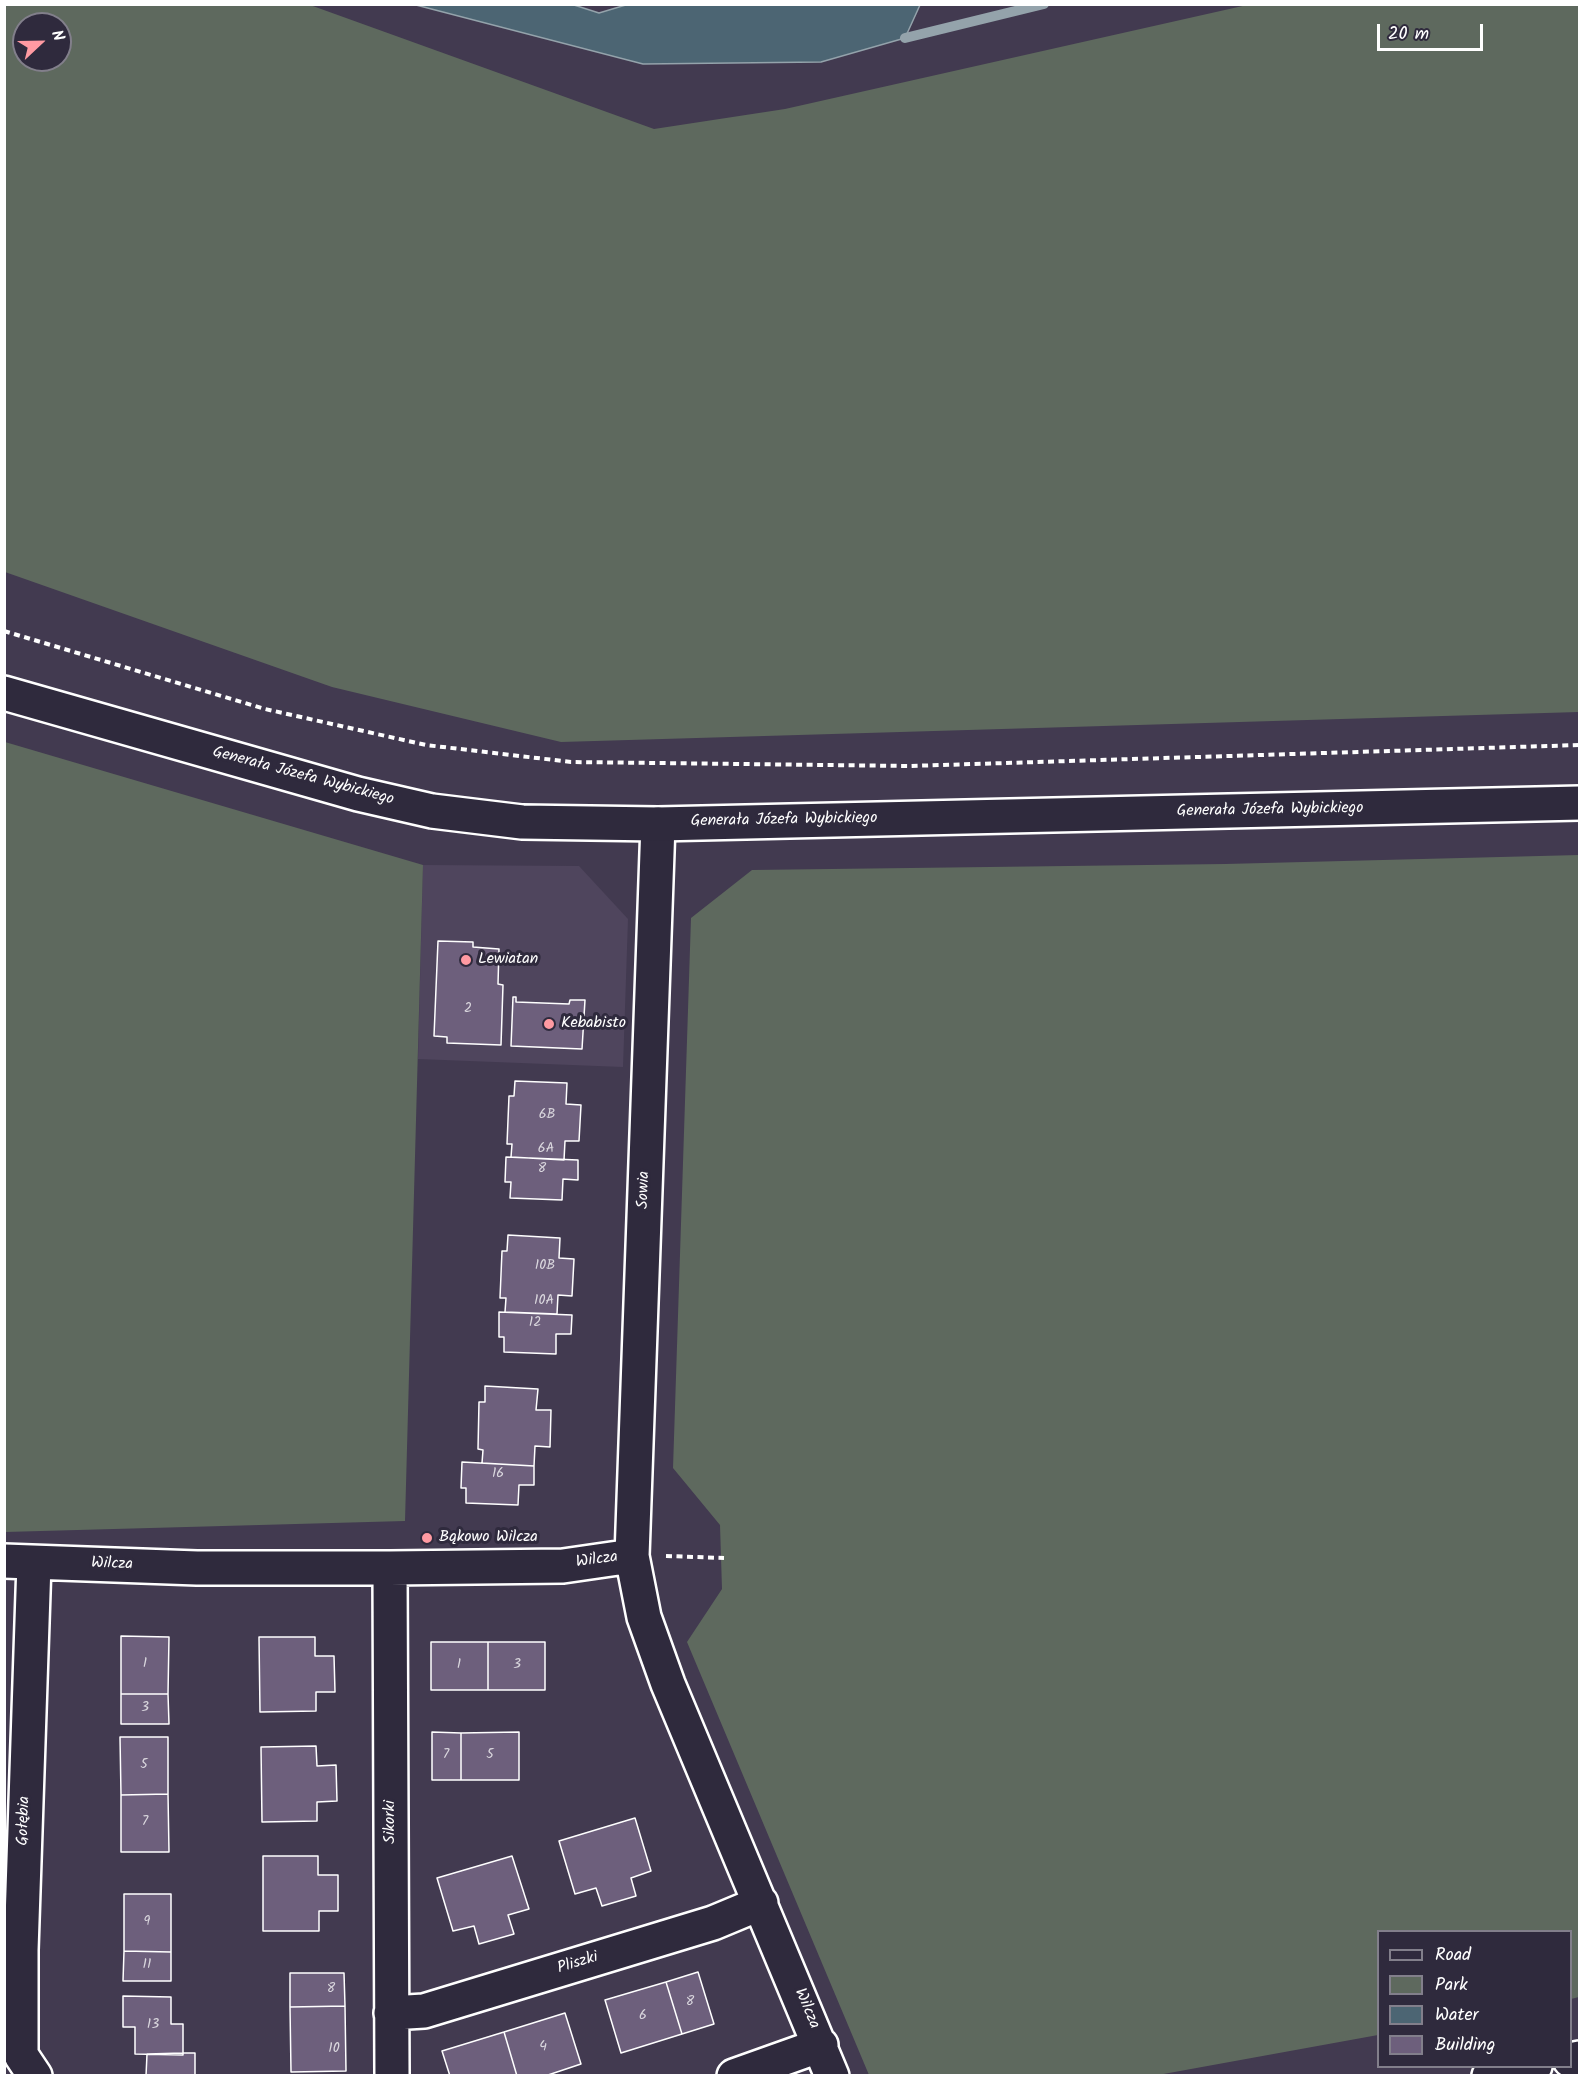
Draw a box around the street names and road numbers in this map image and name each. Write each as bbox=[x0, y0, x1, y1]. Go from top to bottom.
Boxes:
street label: Generała Józefa Wybickiego bbox=[210, 744, 396, 810]
street label: Generała Józefa Wybickiego bbox=[1176, 800, 1364, 822]
street label: Generała Józefa Wybickiego bbox=[690, 810, 878, 832]
street label: Sowia bbox=[635, 1171, 655, 1209]
street label: Wilcza bbox=[575, 1549, 619, 1573]
street label: Wilcza bbox=[91, 1555, 133, 1575]
street label: Gołębia bbox=[15, 1796, 35, 1846]
street label: Sikorki bbox=[381, 1800, 401, 1844]
street label: Pliszki bbox=[555, 1949, 601, 1979]
street label: Wilcza bbox=[789, 1986, 823, 2032]

